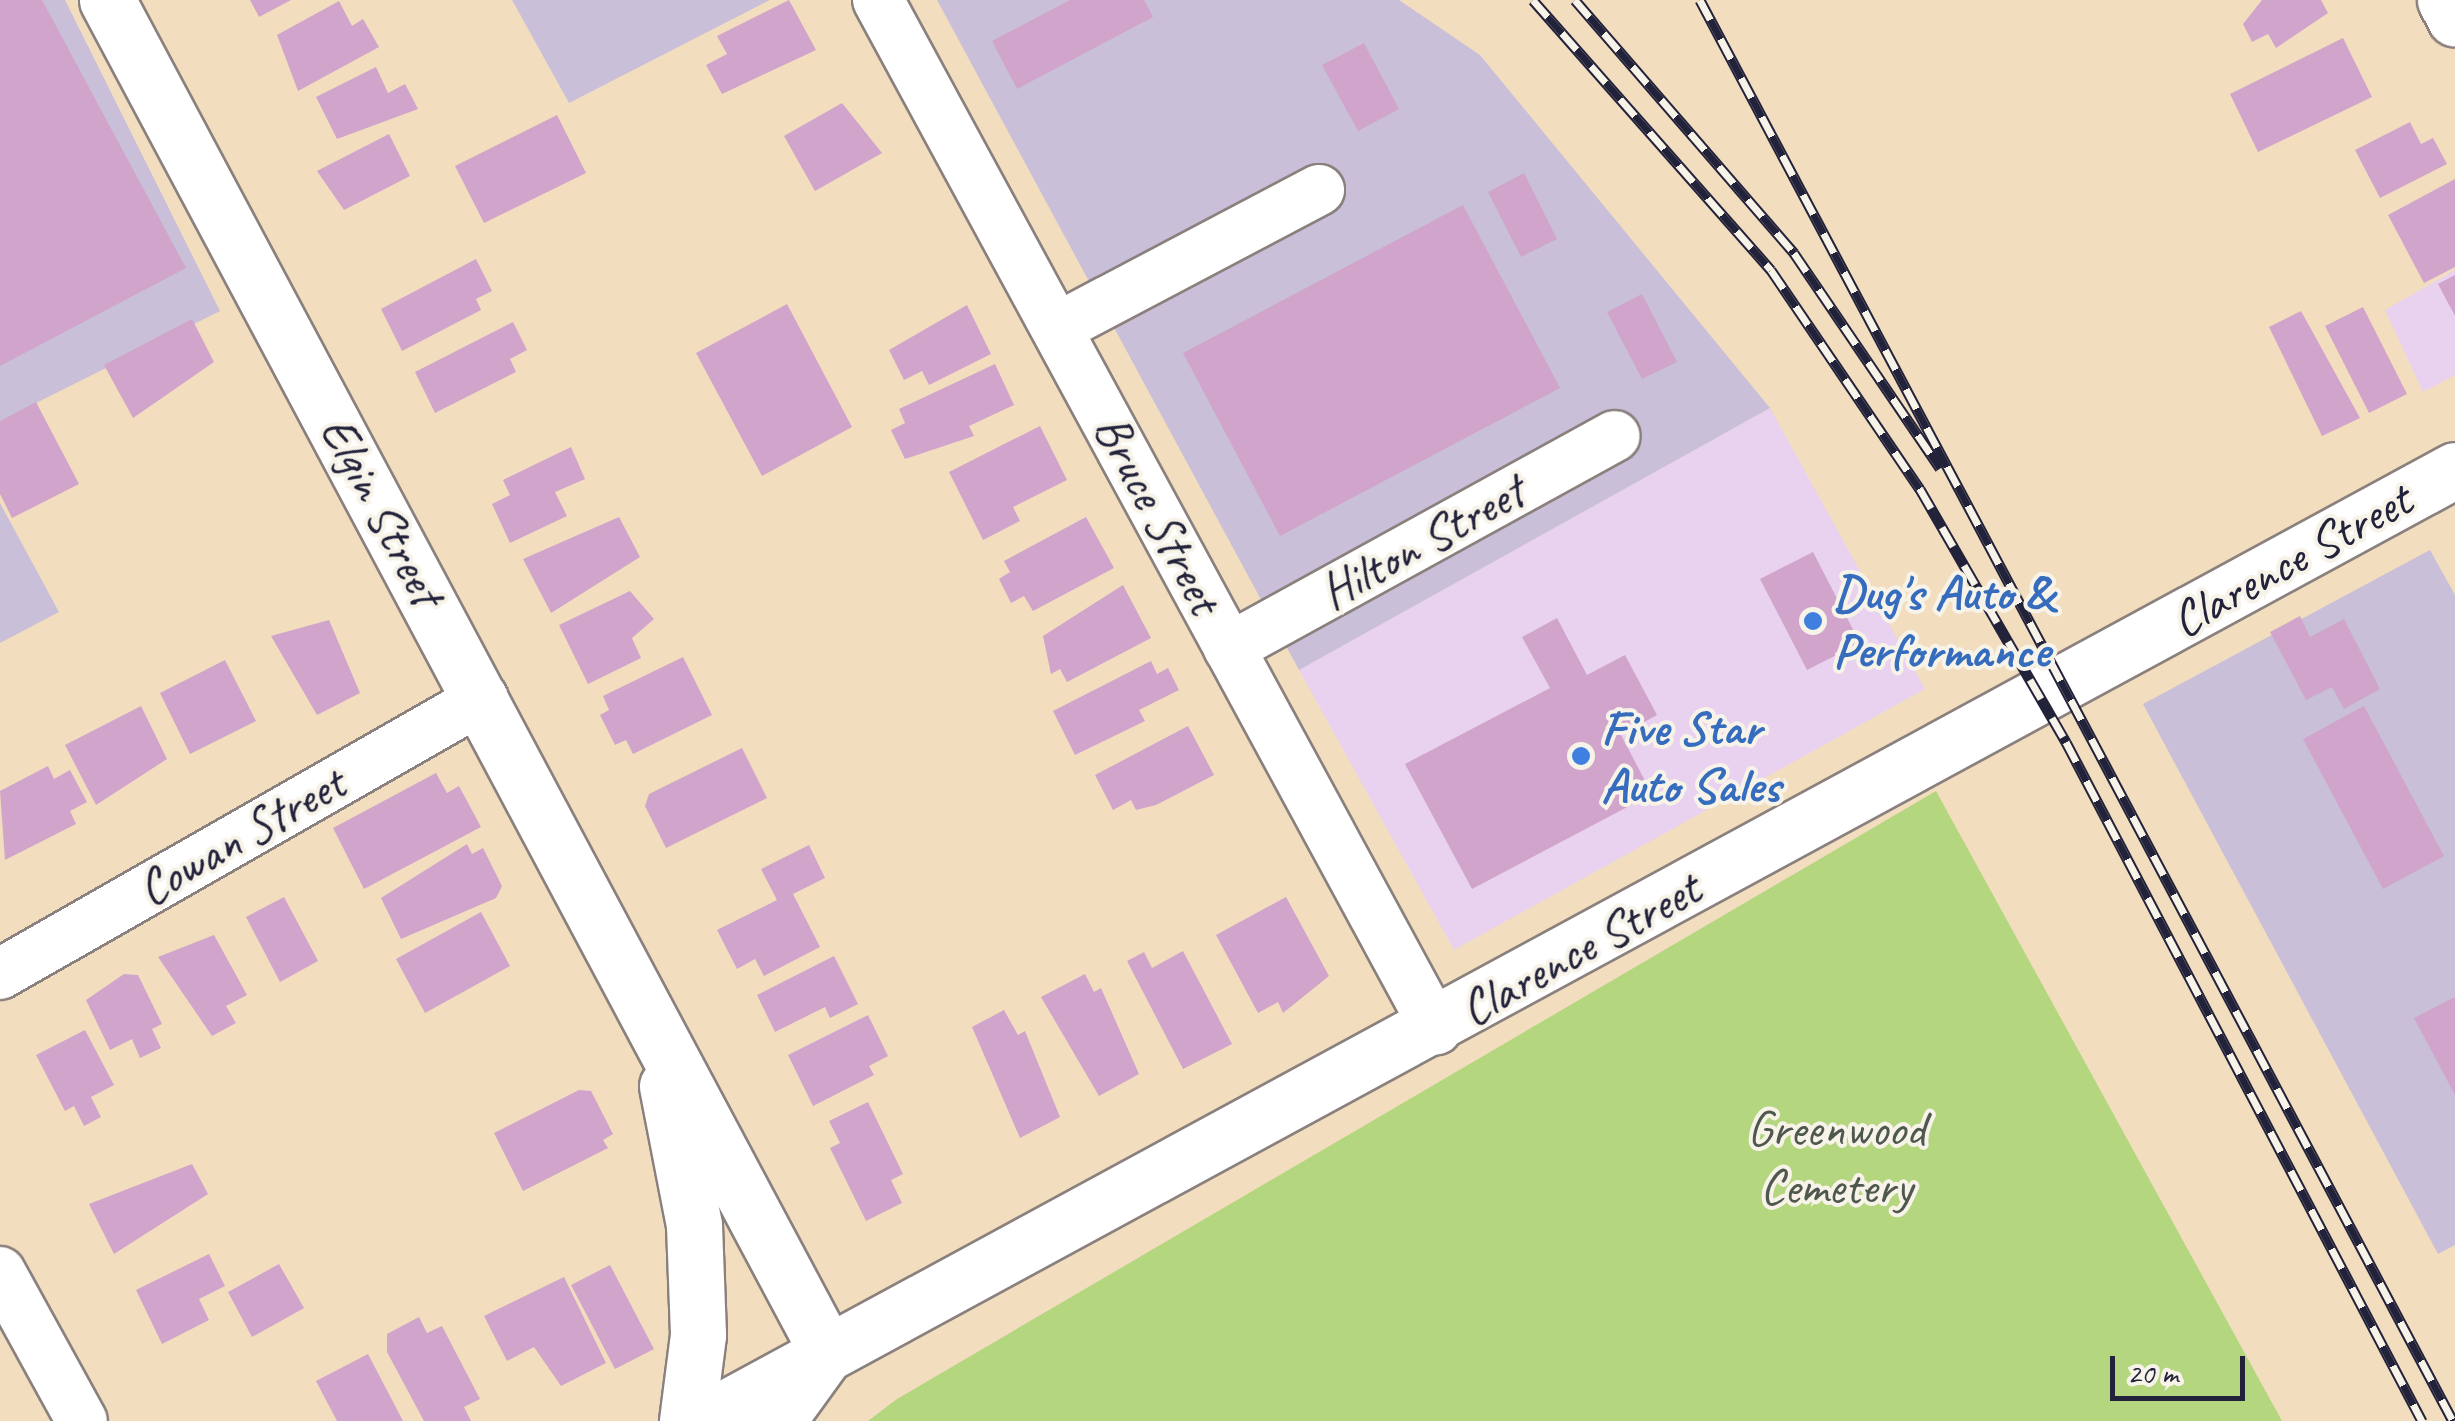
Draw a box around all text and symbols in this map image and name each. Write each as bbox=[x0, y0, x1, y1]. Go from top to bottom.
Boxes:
street label: Bruce Street bbox=[1081, 404, 1235, 624]
street label: Elgin Street bbox=[307, 406, 457, 616]
street label: Hilton Street bbox=[1309, 461, 1535, 623]
street label: Clarence Street bbox=[2160, 469, 2422, 651]
place label: Dug's Auto & Performance bbox=[1833, 562, 2053, 680]
marker: Dug's Auto & Performance bbox=[1802, 610, 1824, 632]
place label: Five Star Auto Sales bbox=[1601, 697, 1781, 814]
marker: Five Star Auto Sales bbox=[1570, 745, 1592, 767]
street label: Cowan Street bbox=[126, 752, 356, 920]
street label: Clarence Street bbox=[1449, 858, 1711, 1040]
park label: Greenwood Cemetery bbox=[1747, 1098, 1925, 1216]
scale bar bbox=[2115, 1336, 2250, 1398]
text: 20 m bbox=[2127, 1354, 2178, 1392]

